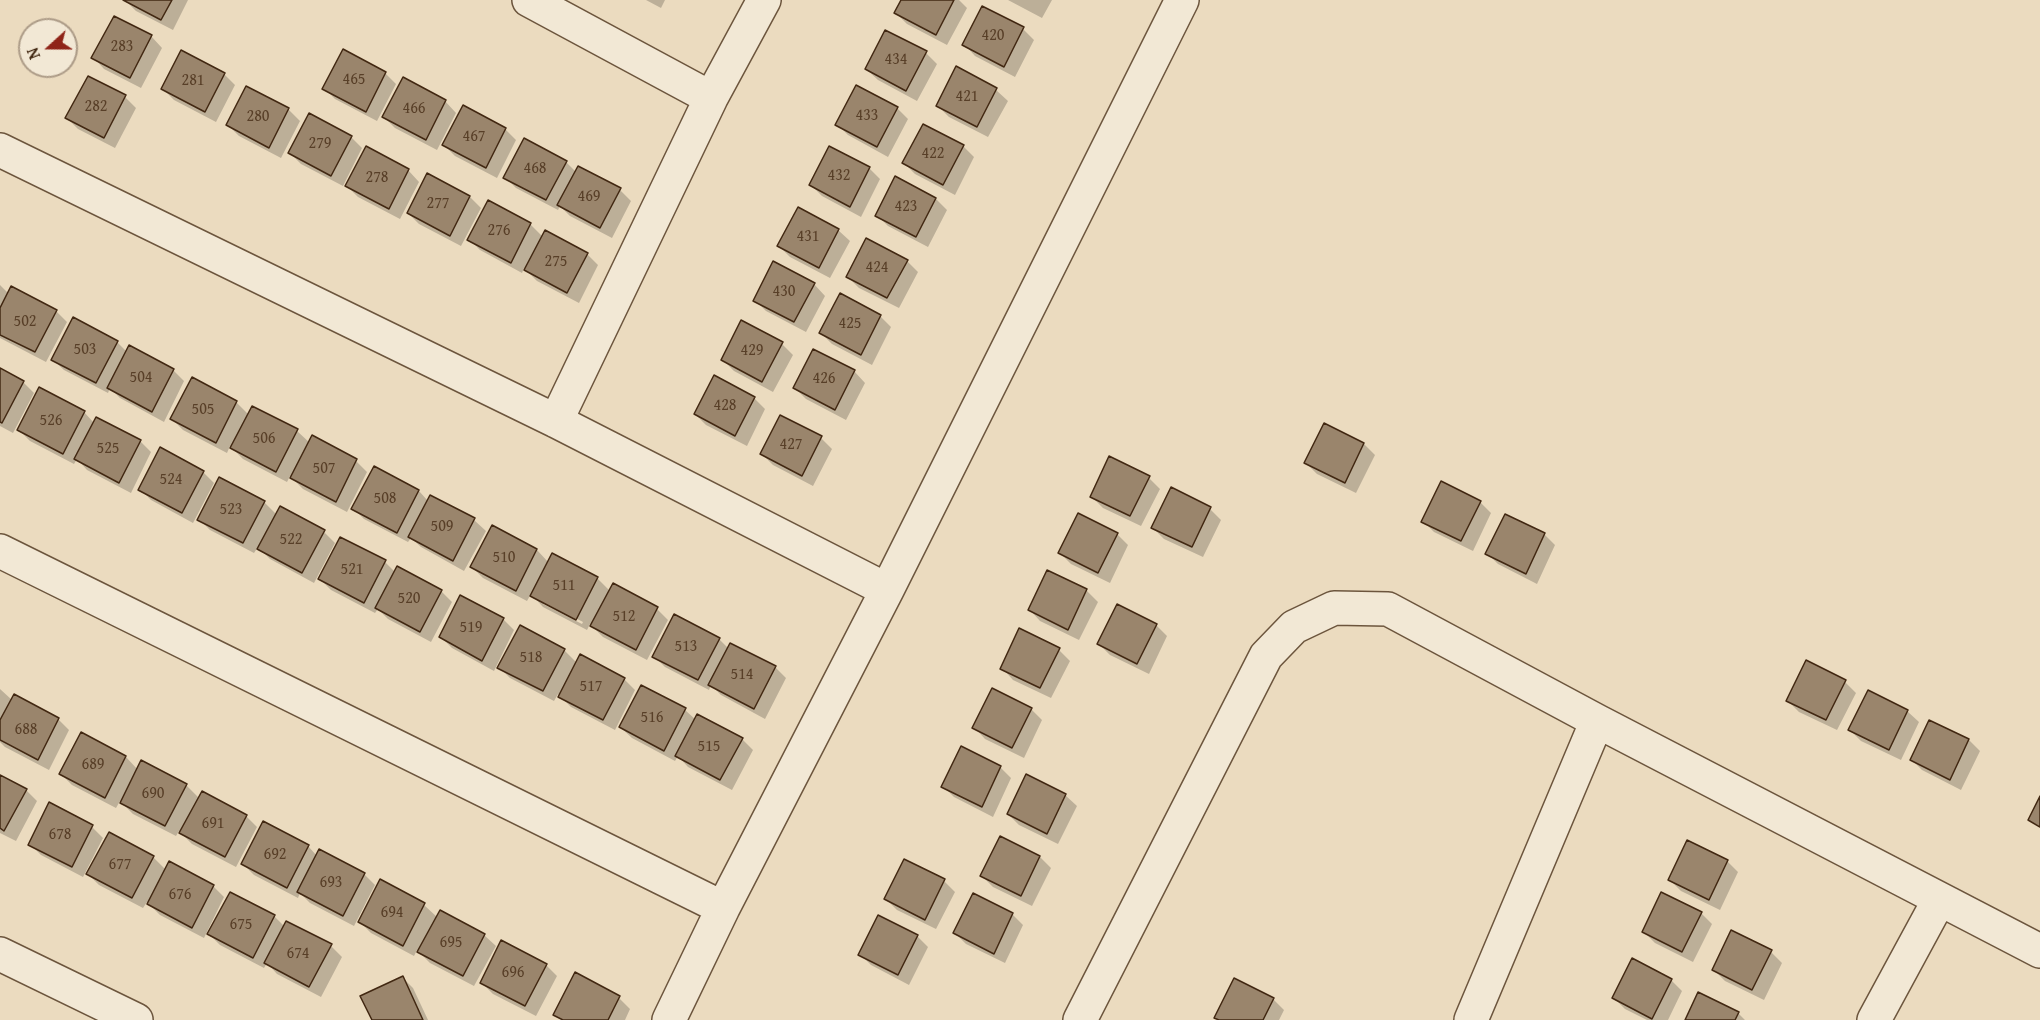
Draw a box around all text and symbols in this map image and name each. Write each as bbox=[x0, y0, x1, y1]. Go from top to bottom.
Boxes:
north arrow bbox=[18, 18, 78, 78]
house number: 420 bbox=[981, 26, 1005, 46]
house number: 283 bbox=[110, 37, 134, 57]
text: N bbox=[20, 44, 46, 63]
house number: 434 bbox=[884, 50, 908, 70]
house number: 465 bbox=[342, 70, 366, 90]
house number: 281 bbox=[181, 71, 205, 91]
house number: 421 bbox=[955, 87, 979, 107]
house number: 282 bbox=[84, 97, 108, 117]
house number: 466 bbox=[402, 99, 426, 119]
house number: 433 bbox=[855, 106, 879, 126]
house number: 280 bbox=[246, 107, 270, 127]
house number: 467 bbox=[462, 127, 486, 147]
house number: 279 bbox=[308, 134, 332, 154]
house number: 422 bbox=[921, 144, 945, 164]
house number: 468 bbox=[523, 159, 547, 179]
house number: 432 bbox=[827, 166, 851, 186]
house number: 278 bbox=[365, 168, 389, 188]
house number: 469 bbox=[577, 187, 601, 207]
house number: 277 bbox=[426, 194, 450, 214]
house number: 423 bbox=[894, 197, 918, 217]
house number: 276 bbox=[487, 221, 511, 241]
house number: 431 bbox=[796, 227, 820, 247]
house number: 275 bbox=[544, 252, 568, 272]
house number: 424 bbox=[865, 258, 889, 278]
house number: 430 bbox=[772, 282, 796, 302]
house number: 502 bbox=[13, 312, 37, 332]
house number: 425 bbox=[838, 314, 862, 334]
house number: 503 bbox=[73, 340, 97, 360]
house number: 429 bbox=[740, 341, 764, 361]
house number: 504 bbox=[129, 368, 153, 388]
house number: 426 bbox=[812, 369, 836, 389]
house number: 428 bbox=[713, 396, 737, 416]
house number: 505 bbox=[191, 400, 215, 420]
house number: 526 bbox=[39, 411, 63, 431]
house number: 506 bbox=[252, 429, 276, 449]
house number: 427 bbox=[779, 435, 803, 455]
house number: 525 bbox=[96, 439, 120, 459]
house number: 507 bbox=[312, 459, 336, 479]
house number: 524 bbox=[159, 470, 183, 490]
house number: 508 bbox=[373, 489, 397, 509]
house number: 523 bbox=[219, 500, 243, 520]
house number: 509 bbox=[430, 517, 454, 537]
house number: 522 bbox=[279, 530, 303, 550]
house number: 510 bbox=[492, 548, 516, 568]
house number: 521 bbox=[340, 560, 364, 580]
house number: 511 bbox=[552, 576, 576, 596]
house number: 520 bbox=[397, 589, 421, 609]
house number: 512 bbox=[612, 607, 636, 627]
house number: 519 bbox=[459, 618, 483, 638]
house number: 513 bbox=[674, 637, 698, 657]
house number: 518 bbox=[519, 648, 543, 668]
house number: 514 bbox=[730, 665, 754, 685]
house number: 517 bbox=[579, 677, 603, 697]
house number: 516 bbox=[640, 708, 664, 728]
house number: 688 bbox=[14, 720, 38, 740]
house number: 515 bbox=[697, 737, 721, 757]
house number: 689 bbox=[81, 755, 105, 775]
house number: 690 bbox=[141, 784, 165, 804]
house number: 691 bbox=[201, 814, 225, 834]
house number: 678 bbox=[48, 825, 72, 845]
house number: 692 bbox=[263, 845, 287, 865]
house number: 677 bbox=[108, 855, 132, 875]
house number: 693 bbox=[319, 873, 343, 893]
house number: 676 bbox=[168, 885, 192, 905]
house number: 694 bbox=[380, 903, 404, 923]
house number: 675 bbox=[229, 915, 253, 935]
house number: 695 bbox=[439, 933, 463, 953]
house number: 674 bbox=[286, 944, 310, 964]
house number: 696 bbox=[501, 963, 525, 983]

